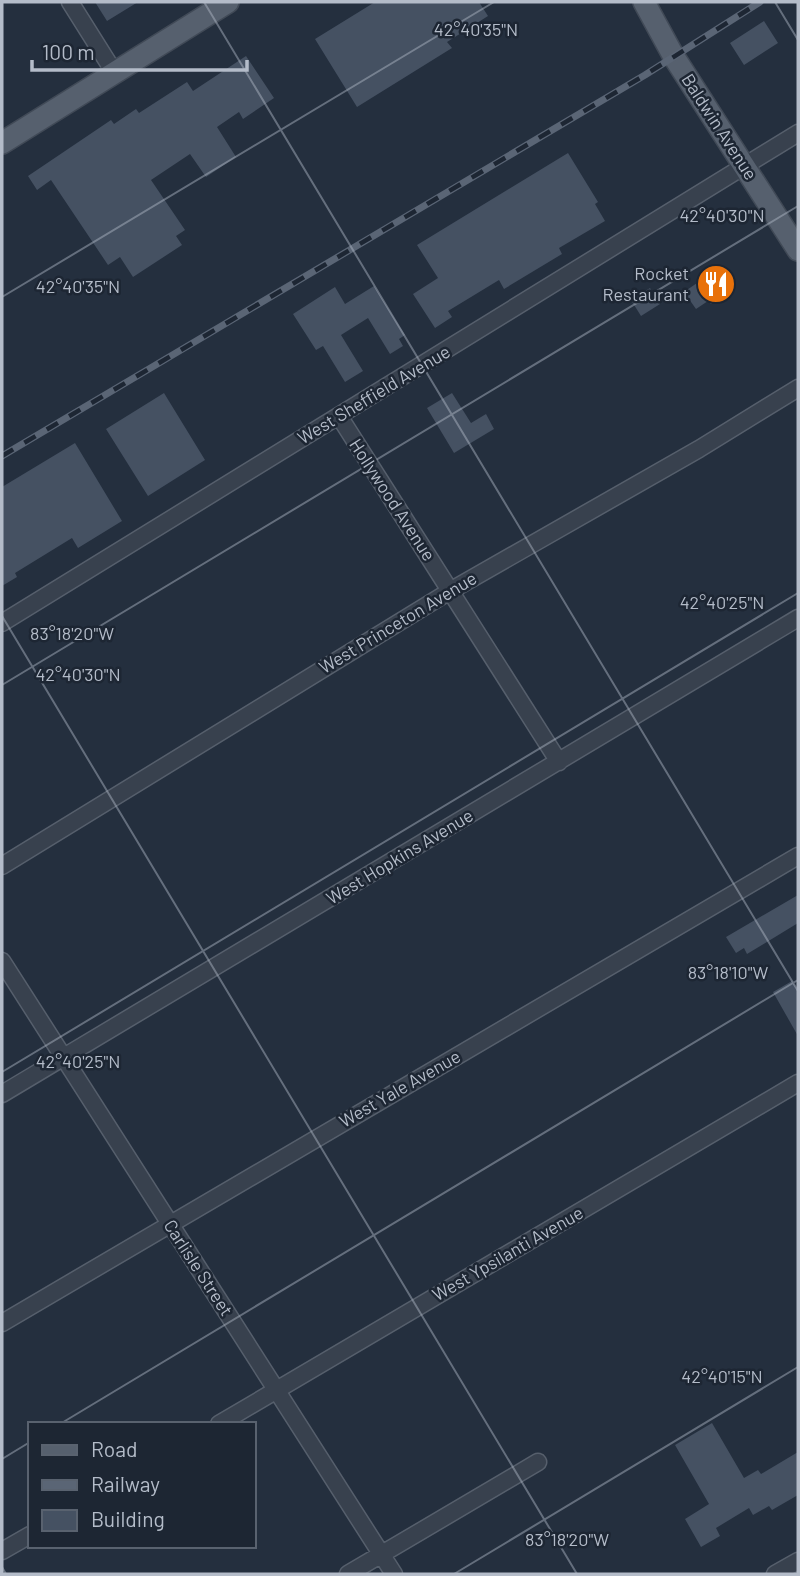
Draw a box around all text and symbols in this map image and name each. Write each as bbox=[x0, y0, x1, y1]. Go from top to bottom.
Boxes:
text: 42°40'35"N bbox=[434, 18, 518, 40]
scale bar bbox=[32, 28, 247, 72]
text: 100 m bbox=[42, 39, 95, 64]
street label: Baldwin Avenue bbox=[677, 69, 762, 184]
text: 42°40'30"N bbox=[679, 204, 765, 226]
place label: Rocket Restaurant bbox=[603, 262, 689, 305]
restaurant icon: Rocket Restaurant bbox=[695, 263, 737, 305]
text: 42°40'35"N bbox=[36, 275, 120, 297]
street label: West Sheffield Avenue bbox=[293, 340, 454, 448]
street label: Hollywood Avenue bbox=[345, 434, 440, 565]
street label: West Princeton Avenue bbox=[315, 566, 480, 678]
text: 42°40'25"N bbox=[680, 591, 764, 613]
text: 83°18'20"W bbox=[30, 622, 114, 644]
text: 42°40'30"N bbox=[35, 663, 121, 685]
street label: West Hopkins Avenue bbox=[322, 804, 477, 909]
text: 83°18'10"W bbox=[688, 961, 768, 983]
street label: West Yale Avenue bbox=[335, 1045, 464, 1132]
text: 42°40'25"N bbox=[36, 1050, 120, 1072]
street label: West Ypsilanti Avenue bbox=[428, 1201, 587, 1305]
street label: Carlisle Street bbox=[160, 1215, 238, 1320]
text: 42°40'15"N bbox=[681, 1365, 763, 1387]
legend bbox=[28, 1422, 256, 1548]
text: Road bbox=[91, 1436, 137, 1461]
text: Railway bbox=[91, 1471, 160, 1496]
text: Building bbox=[91, 1506, 165, 1531]
text: 83°18'20"W bbox=[525, 1528, 609, 1550]

